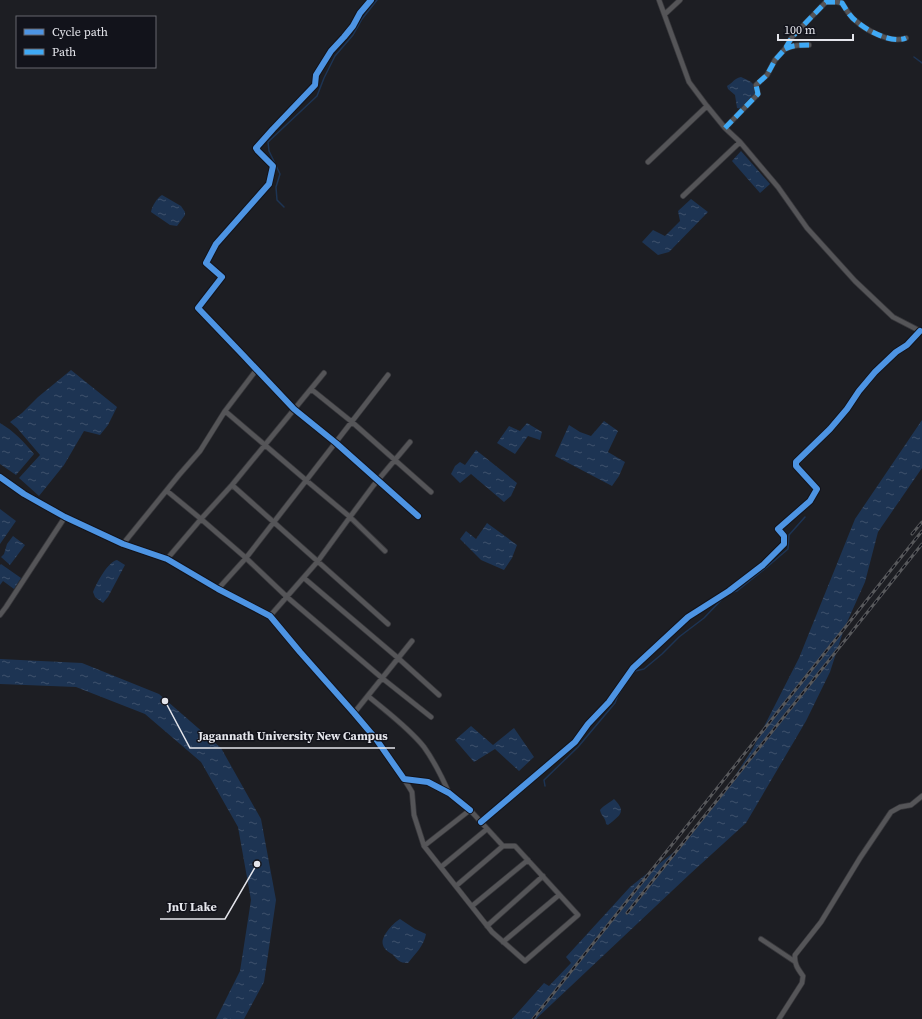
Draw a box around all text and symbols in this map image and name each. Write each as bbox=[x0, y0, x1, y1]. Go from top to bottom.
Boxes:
legend bbox=[16, 16, 156, 68]
scale bar bbox=[778, 16, 853, 42]
text: 100 m bbox=[784, 22, 816, 38]
text: Cycle path bbox=[52, 24, 108, 40]
text: Path bbox=[52, 44, 76, 60]
callout: Jagannath University New Campus bbox=[190, 724, 395, 748]
text: Jagannath University New Campus bbox=[197, 728, 388, 744]
callout: JnU Lake bbox=[160, 895, 225, 919]
text: JnU Lake bbox=[166, 899, 217, 915]

